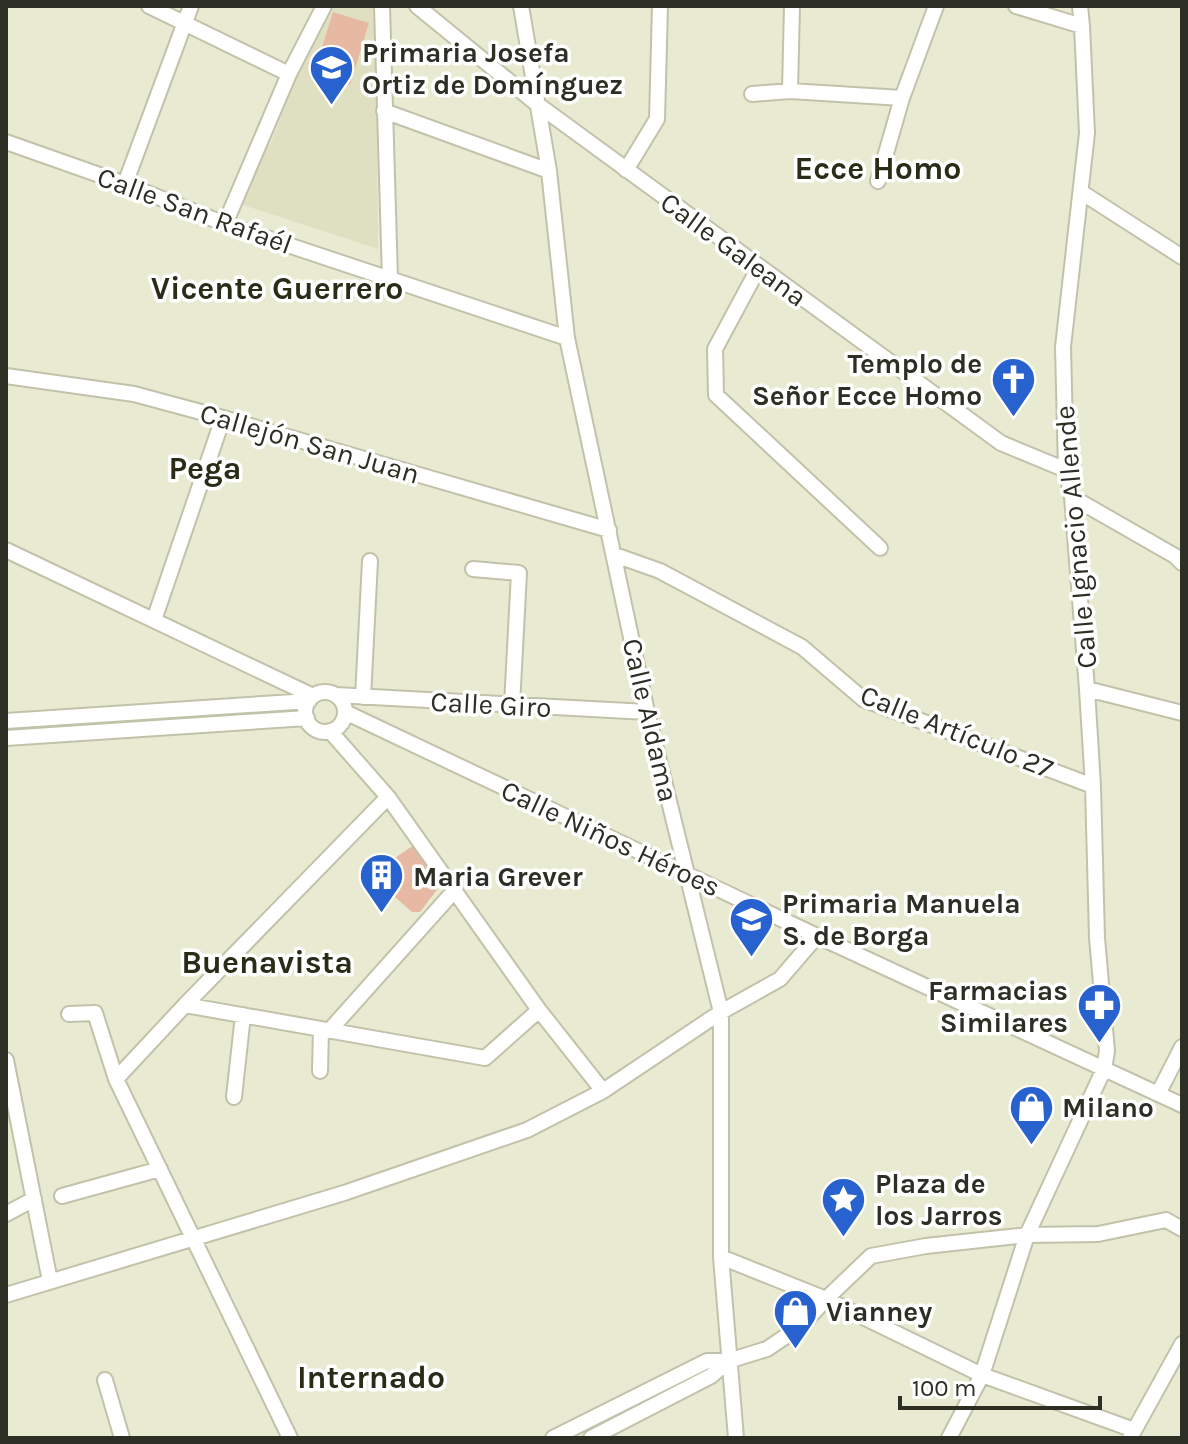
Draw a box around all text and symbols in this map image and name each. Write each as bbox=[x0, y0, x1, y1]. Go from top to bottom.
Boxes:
place label: Primaria Josefa Ortiz de Domínguez bbox=[362, 36, 623, 101]
school or university icon: Primaria Josefa Ortiz de Domínguez bbox=[307, 44, 355, 107]
district label: Ecce Homo bbox=[795, 150, 961, 187]
street label: Calle San Rafaél bbox=[93, 160, 297, 261]
street label: Calle Galeana bbox=[654, 185, 813, 314]
district label: Vicente Guerrero bbox=[151, 270, 403, 307]
place label: Templo de Señor Ecce Homo bbox=[752, 347, 982, 412]
church icon: Templo de Señor Ecce Homo bbox=[989, 355, 1037, 418]
street label: Callejón San Juan bbox=[196, 396, 423, 491]
street label: Calle Ignacio Allende bbox=[1048, 404, 1103, 670]
district label: Pega bbox=[169, 450, 241, 487]
street label: Calle Aldama bbox=[616, 635, 685, 805]
street label: Calle Artículo 27 bbox=[856, 678, 1058, 785]
street label: Calle Giro bbox=[430, 685, 552, 724]
street label: Calle Niños Héroes bbox=[496, 773, 726, 904]
building icon: Maria Grever bbox=[358, 852, 406, 915]
place label: Maria Grever bbox=[413, 860, 583, 893]
place label: Primaria Manuela S. de Borga bbox=[782, 887, 1021, 952]
school or university icon: Primaria Manuela S. de Borga bbox=[727, 895, 775, 958]
district label: Buenavista bbox=[181, 944, 353, 981]
place label: Farmacias Similares bbox=[928, 974, 1068, 1039]
pharmacy icon: Farmacias Similares bbox=[1075, 982, 1123, 1045]
shop icon: Milano bbox=[1007, 1083, 1055, 1146]
place label: Milano bbox=[1062, 1091, 1154, 1124]
place label: Plaza de los Jarros bbox=[875, 1167, 1003, 1232]
place icon: Plaza de los Jarros bbox=[820, 1175, 868, 1238]
shop icon: Vianney bbox=[771, 1287, 819, 1350]
place label: Vianney bbox=[826, 1295, 932, 1328]
district label: Internado bbox=[297, 1359, 445, 1396]
scale bar bbox=[900, 1360, 1100, 1410]
text: 100 m bbox=[912, 1374, 977, 1402]

